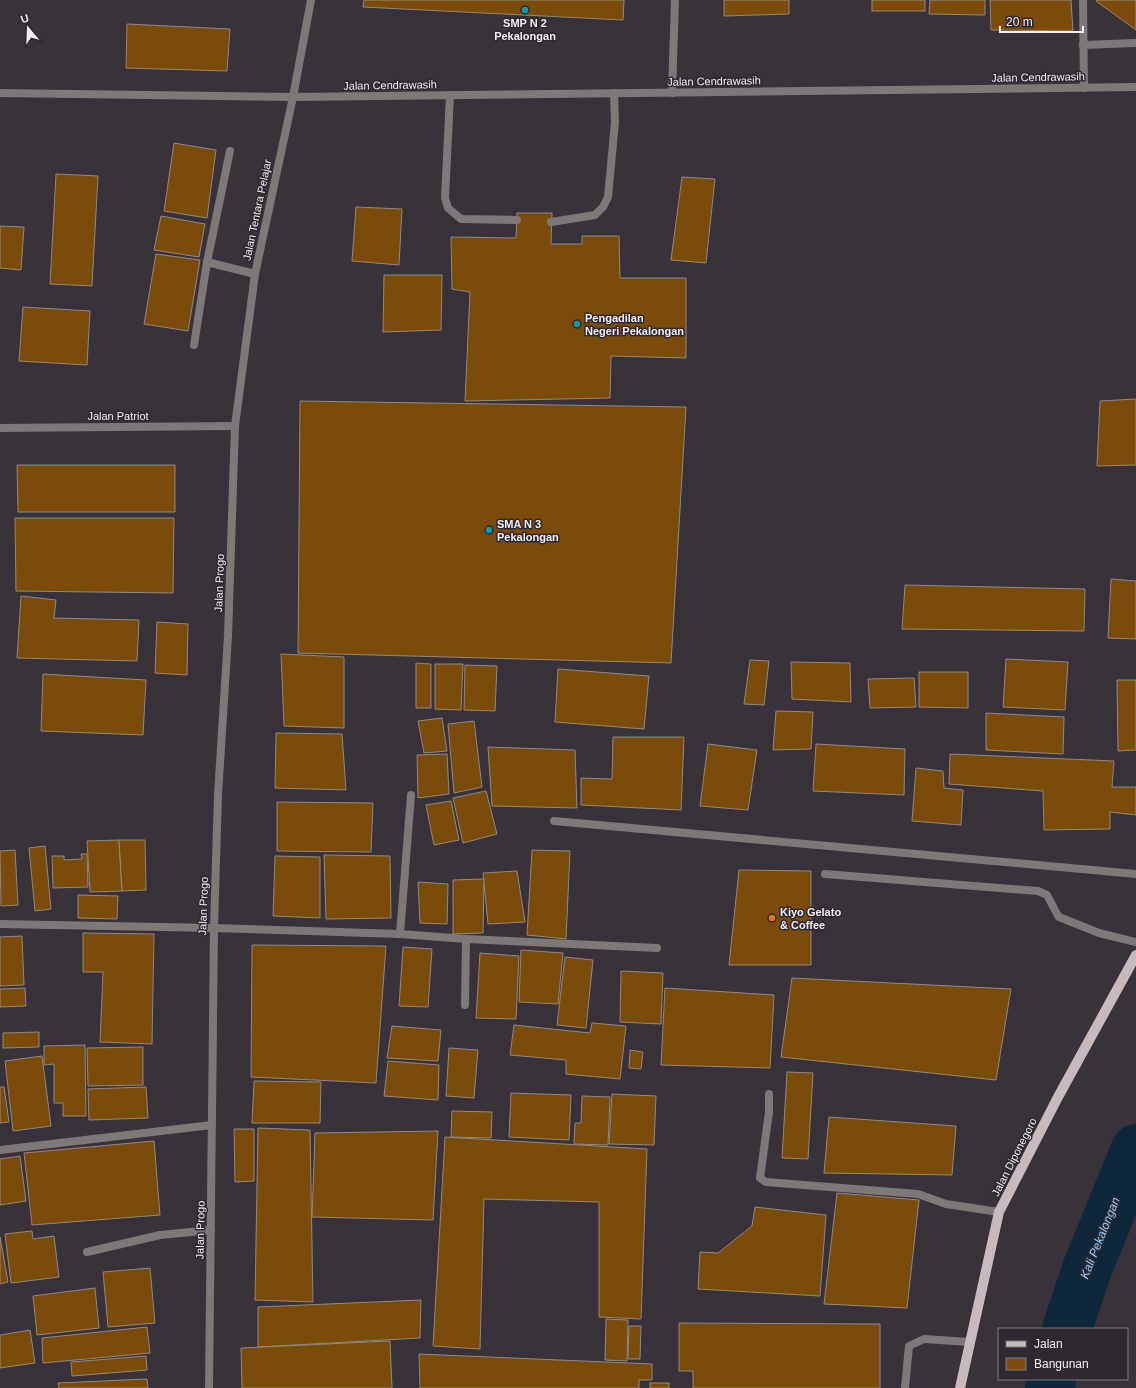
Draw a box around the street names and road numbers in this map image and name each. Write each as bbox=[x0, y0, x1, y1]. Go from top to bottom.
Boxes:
street label: Jalan Cendrawasih bbox=[991, 70, 1085, 84]
street label: Jalan Cendrawasih bbox=[667, 74, 761, 88]
street label: Jalan Cendrawasih bbox=[343, 78, 437, 92]
street label: Jalan Tentara Pelajar bbox=[240, 158, 274, 262]
street label: Jalan Patriot bbox=[87, 410, 149, 422]
street label: Jalan Progo bbox=[212, 553, 226, 613]
street label: Jalan Progo bbox=[196, 876, 210, 936]
street label: Jalan Diponegoro bbox=[989, 1116, 1039, 1198]
street label: Jalan Progo bbox=[193, 1201, 207, 1259]

